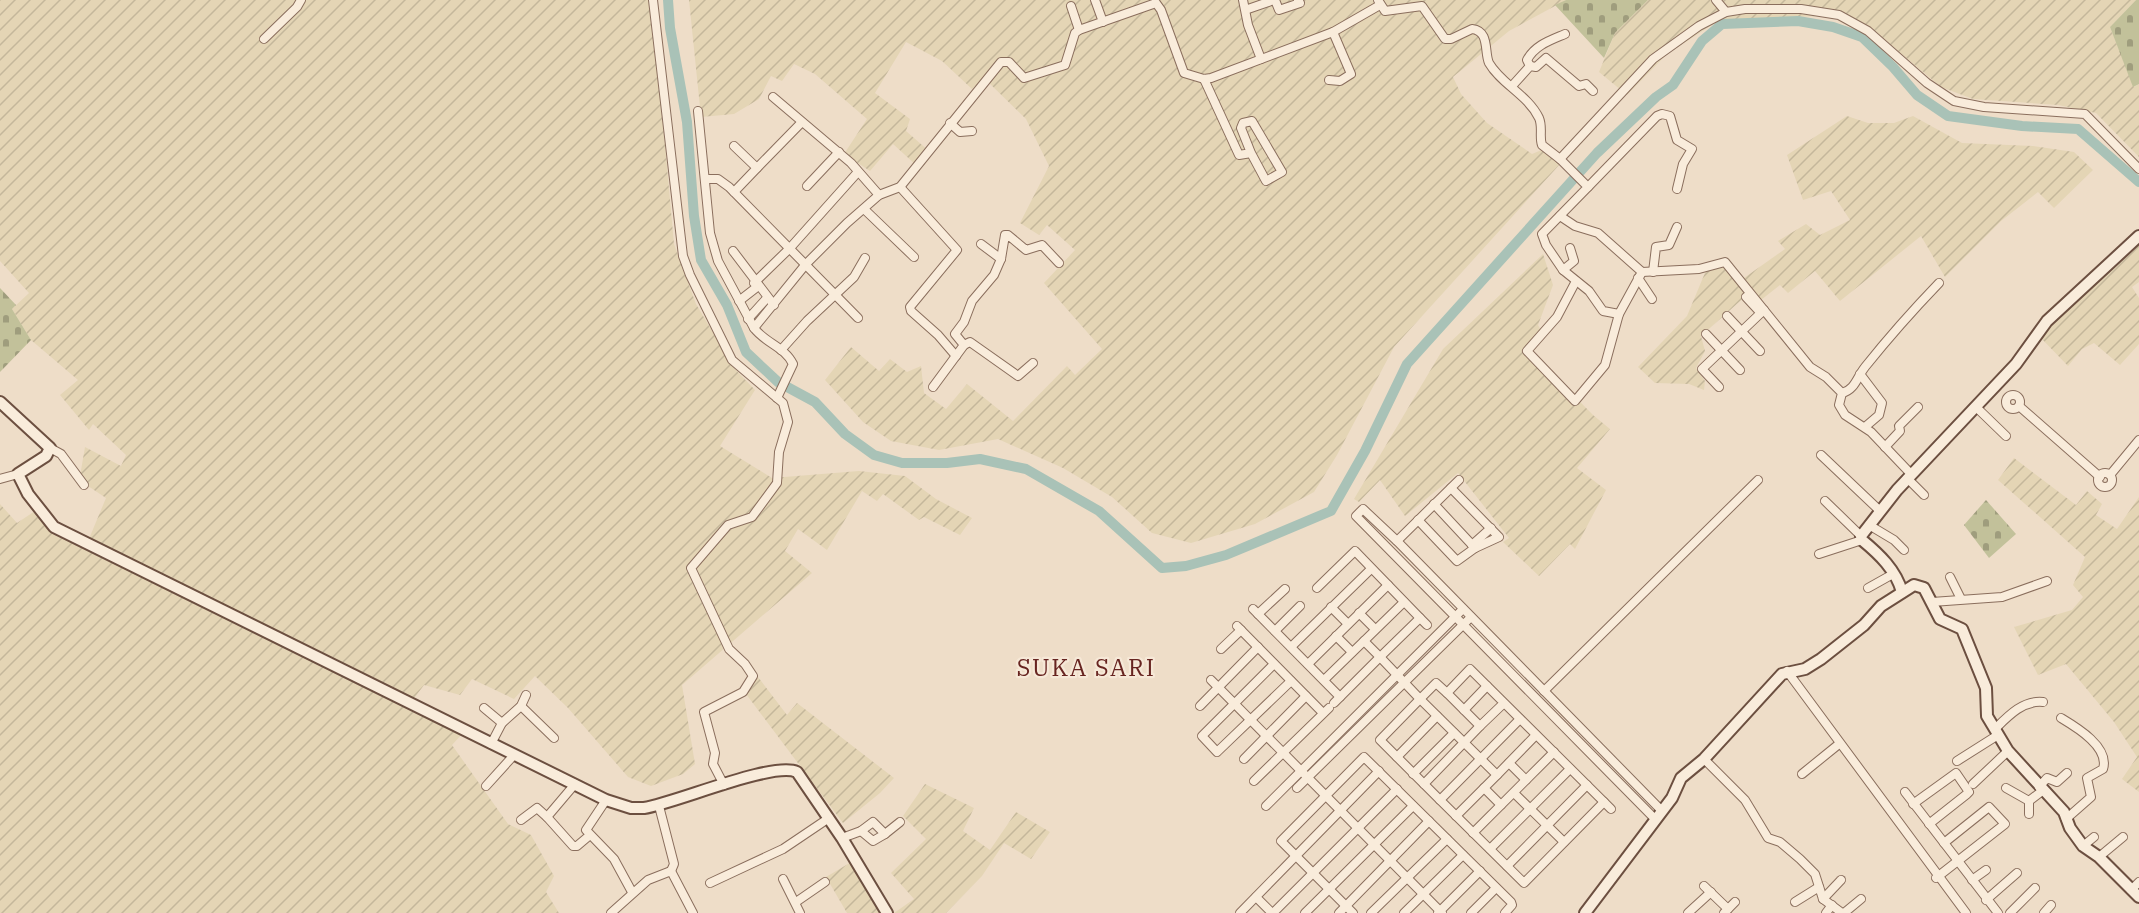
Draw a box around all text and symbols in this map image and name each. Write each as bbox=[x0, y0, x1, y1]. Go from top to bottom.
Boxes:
district label: SUKA SARI bbox=[1016, 651, 1156, 683]

